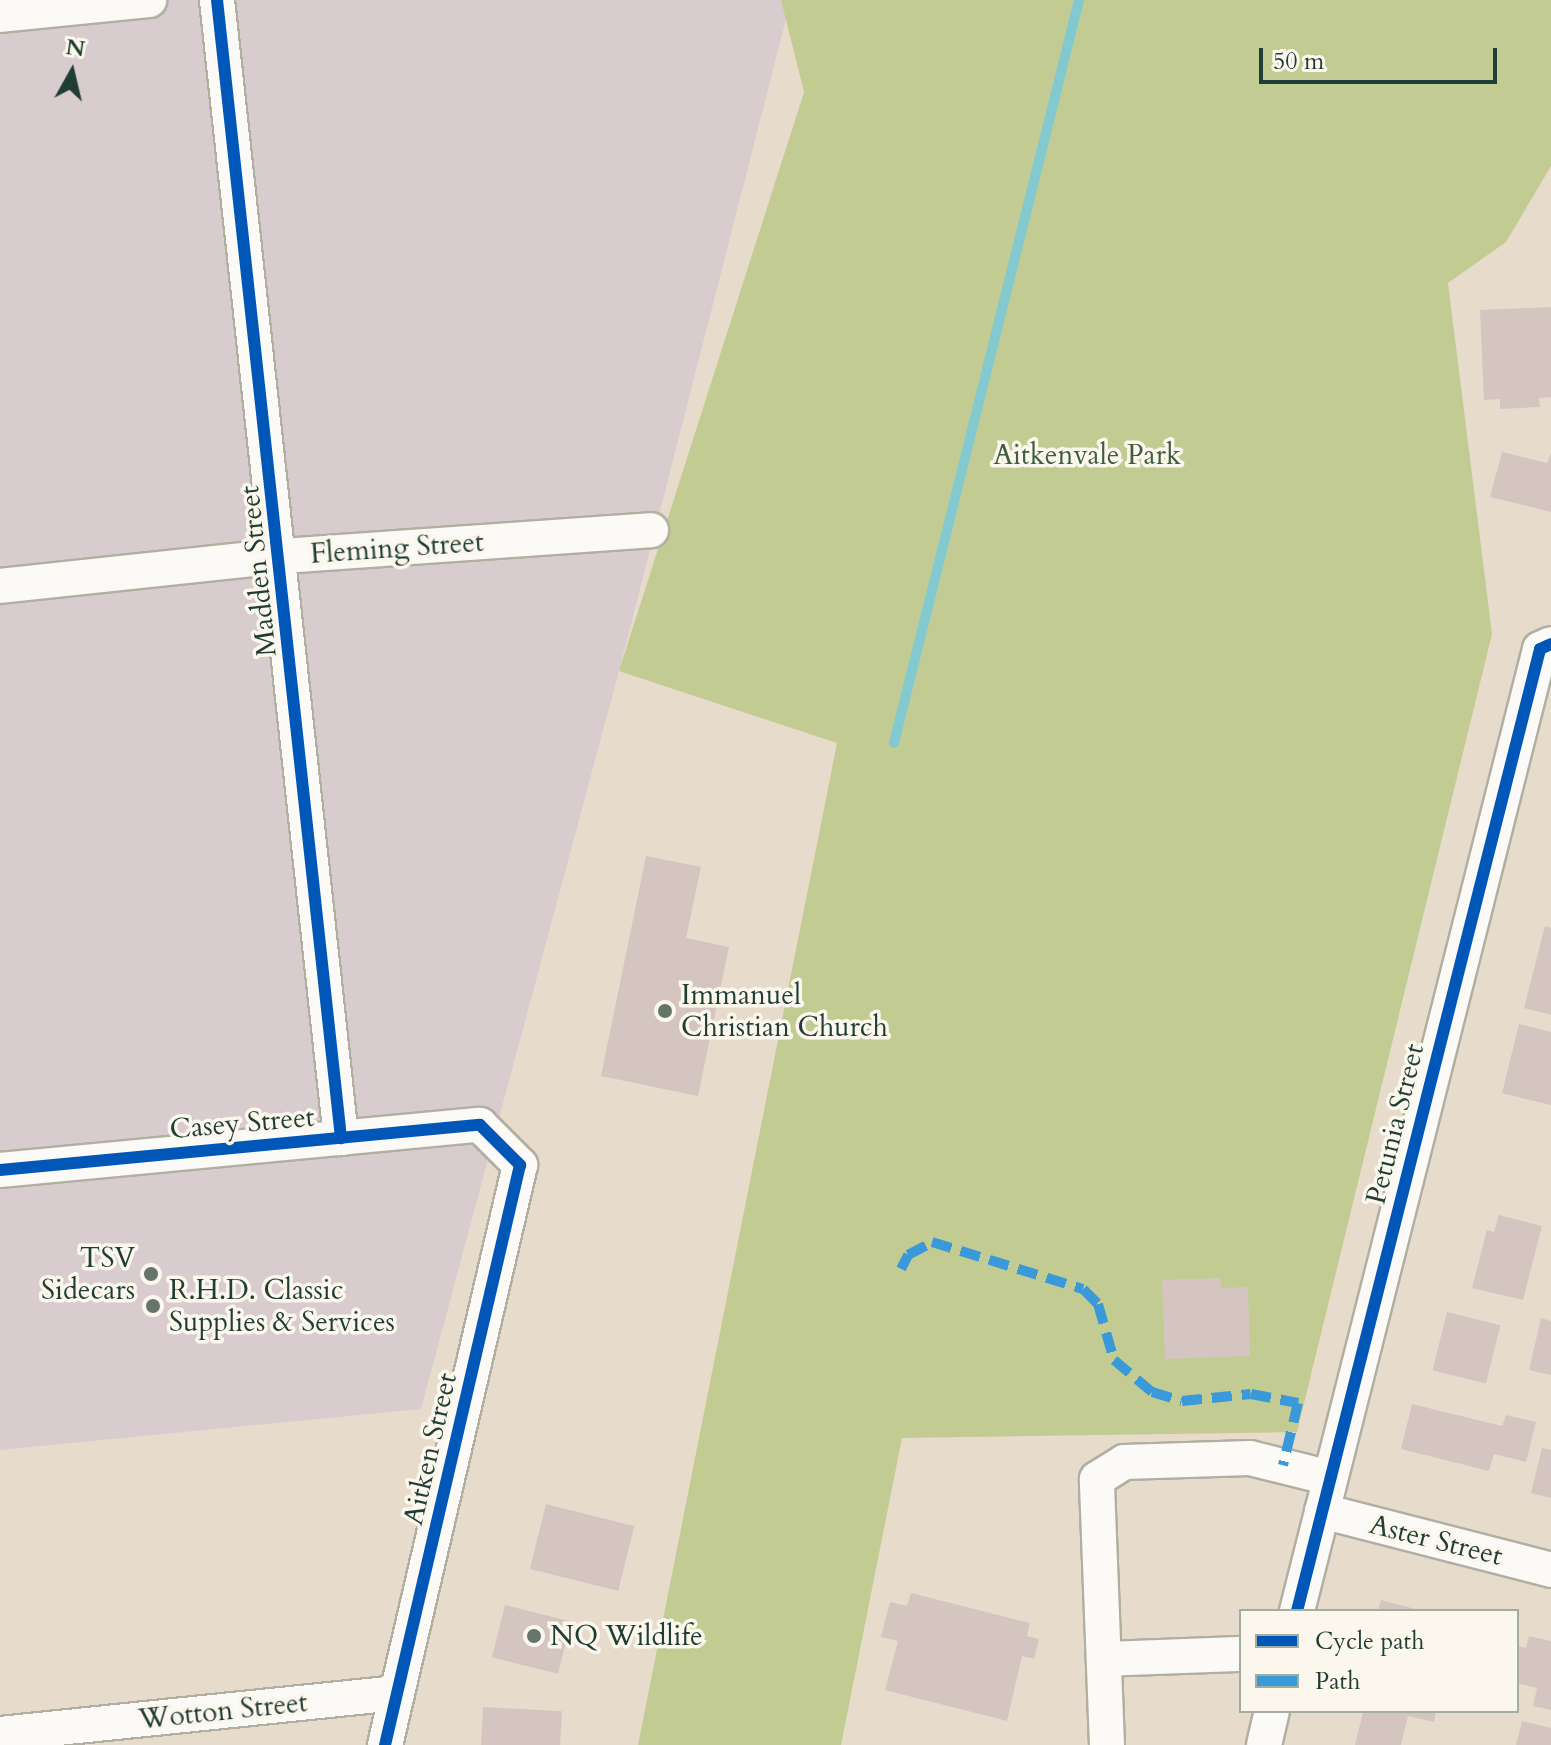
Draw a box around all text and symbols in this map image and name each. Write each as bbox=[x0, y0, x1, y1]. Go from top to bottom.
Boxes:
north arrow bbox=[32, 32, 112, 112]
text: N bbox=[64, 32, 87, 64]
scale bar bbox=[1263, 32, 1501, 82]
text: 50 m bbox=[1273, 45, 1324, 78]
park label: Aitkenvale Park bbox=[993, 438, 1181, 472]
street label: Madden Street bbox=[232, 484, 284, 658]
street label: Fleming Street bbox=[309, 525, 485, 571]
place label: Immanuel Christian Church bbox=[681, 978, 888, 1044]
marker: Immanuel Christian Church bbox=[656, 1002, 674, 1020]
street label: Petunia Street bbox=[1359, 1040, 1431, 1208]
street label: Casey Street bbox=[168, 1100, 316, 1146]
place label: TSV Sidecars bbox=[41, 1241, 135, 1307]
marker: TSV Sidecars bbox=[142, 1265, 160, 1283]
place label: R.H.D. Classic Supplies & Services bbox=[169, 1273, 395, 1339]
marker: R.H.D. Classic Supplies & Services bbox=[144, 1297, 162, 1315]
street label: Aitken Street bbox=[396, 1370, 464, 1528]
street label: Aster Street bbox=[1366, 1507, 1506, 1573]
legend bbox=[1239, 1609, 1519, 1713]
place label: NQ Wildlife bbox=[550, 1619, 703, 1653]
text: Cycle path bbox=[1315, 1625, 1424, 1658]
marker: NQ Wildlife bbox=[525, 1627, 543, 1645]
text: Path bbox=[1315, 1665, 1360, 1698]
street label: Wotton Street bbox=[137, 1685, 309, 1737]

